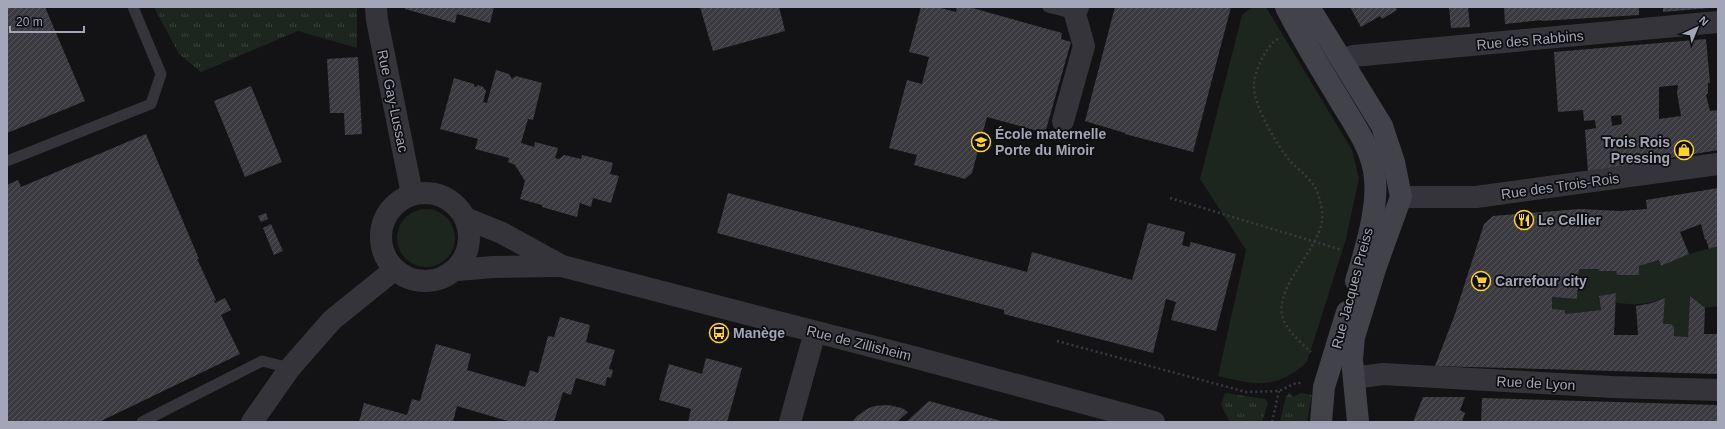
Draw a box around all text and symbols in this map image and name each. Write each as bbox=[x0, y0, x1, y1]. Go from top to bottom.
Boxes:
scale bar bbox=[10, 8, 84, 34]
north arrow bbox=[1677, 8, 1717, 48]
text: N bbox=[1697, 14, 1711, 28]
text: 20 m bbox=[16, 15, 43, 29]
street label: Rue des Rabbins bbox=[1476, 27, 1584, 53]
street label: Rue Gay-Lussac bbox=[374, 48, 412, 154]
place label: École maternelle Porte du Miroir bbox=[995, 126, 1106, 158]
school or university icon: École maternelle Porte du Miroir bbox=[970, 131, 992, 153]
place label: Trois Rois Pressing bbox=[1602, 134, 1670, 166]
shop icon: Trois Rois Pressing bbox=[1673, 139, 1695, 161]
street label: Rue des Trois-Rois bbox=[1500, 170, 1620, 202]
restaurant icon: Le Cellier bbox=[1513, 209, 1535, 231]
place label: Le Cellier bbox=[1538, 212, 1602, 228]
street label: Rue Jacques Preiss bbox=[1328, 226, 1376, 350]
supermarket icon: Carrefour city bbox=[1470, 270, 1492, 292]
place label: Carrefour city bbox=[1495, 273, 1587, 289]
bus stop icon: Manège bbox=[708, 322, 730, 344]
street label: Rue de Zillisheim bbox=[805, 322, 913, 364]
place label: Manège bbox=[733, 325, 785, 341]
street label: Rue de Lyon bbox=[1496, 373, 1576, 393]

